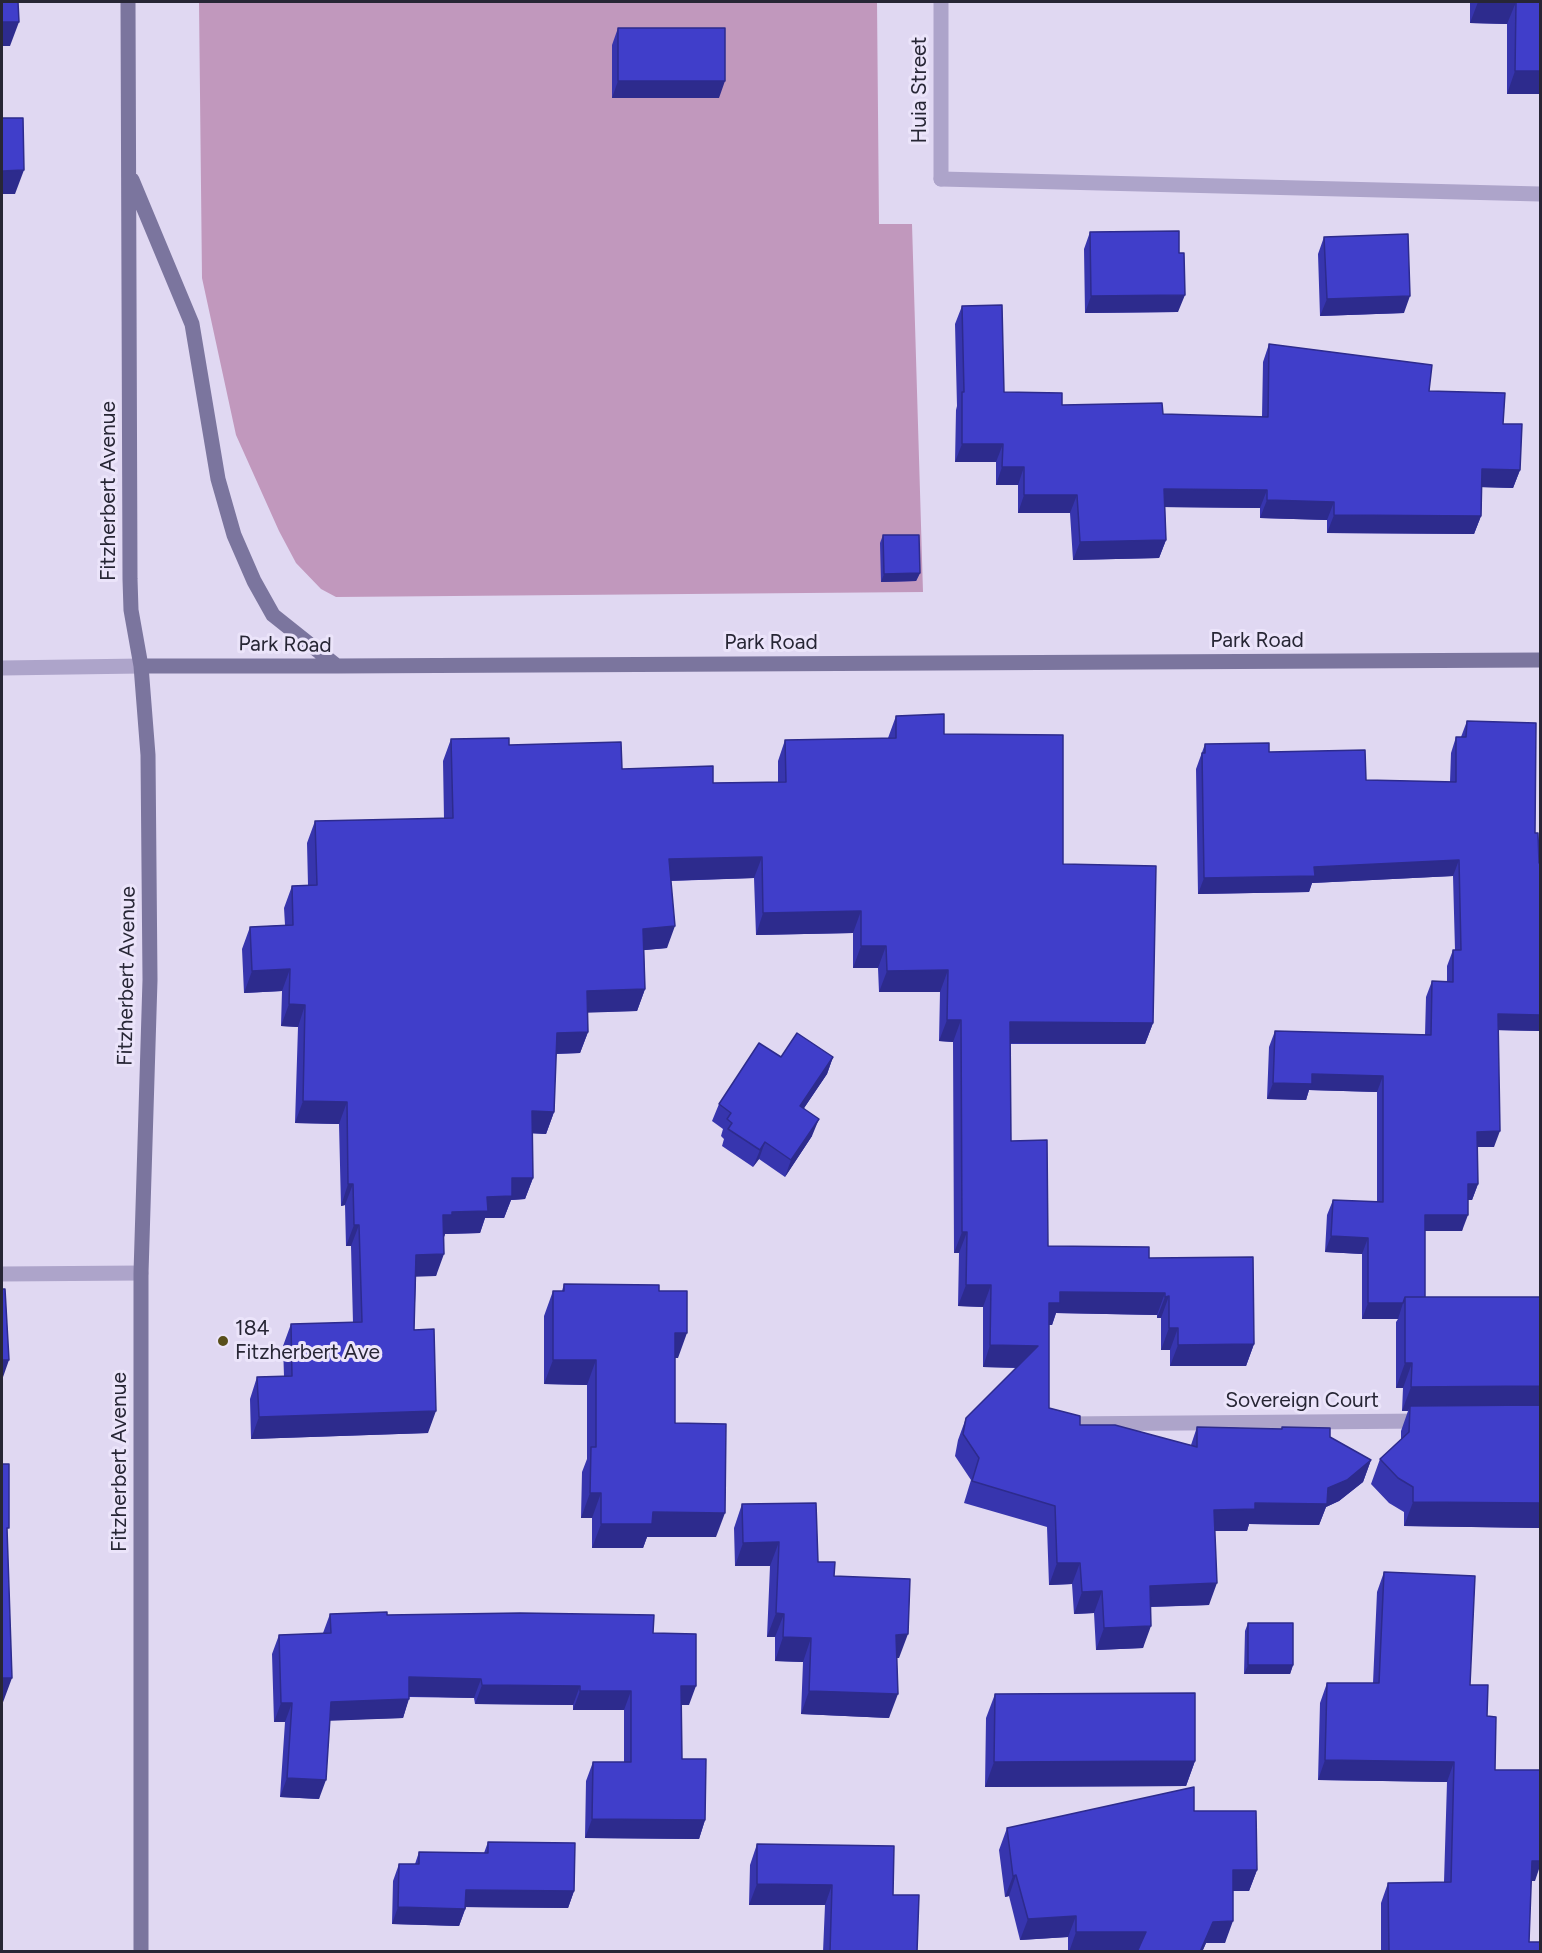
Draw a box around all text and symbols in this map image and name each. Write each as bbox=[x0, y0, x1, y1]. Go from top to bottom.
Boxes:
street label: Huia Street bbox=[907, 36, 933, 144]
street label: Fitzherbert Avenue bbox=[96, 401, 122, 581]
street label: Park Road bbox=[1210, 628, 1304, 654]
street label: Park Road bbox=[724, 630, 818, 656]
street label: Park Road bbox=[238, 632, 332, 658]
street label: Fitzherbert Avenue bbox=[113, 886, 141, 1066]
place label: 184 Fitzherbert Ave bbox=[235, 1316, 380, 1366]
marker: 184 Fitzherbert Ave bbox=[216, 1334, 230, 1348]
street label: Fitzherbert Avenue bbox=[107, 1372, 133, 1552]
street label: Sovereign Court bbox=[1225, 1388, 1379, 1414]

